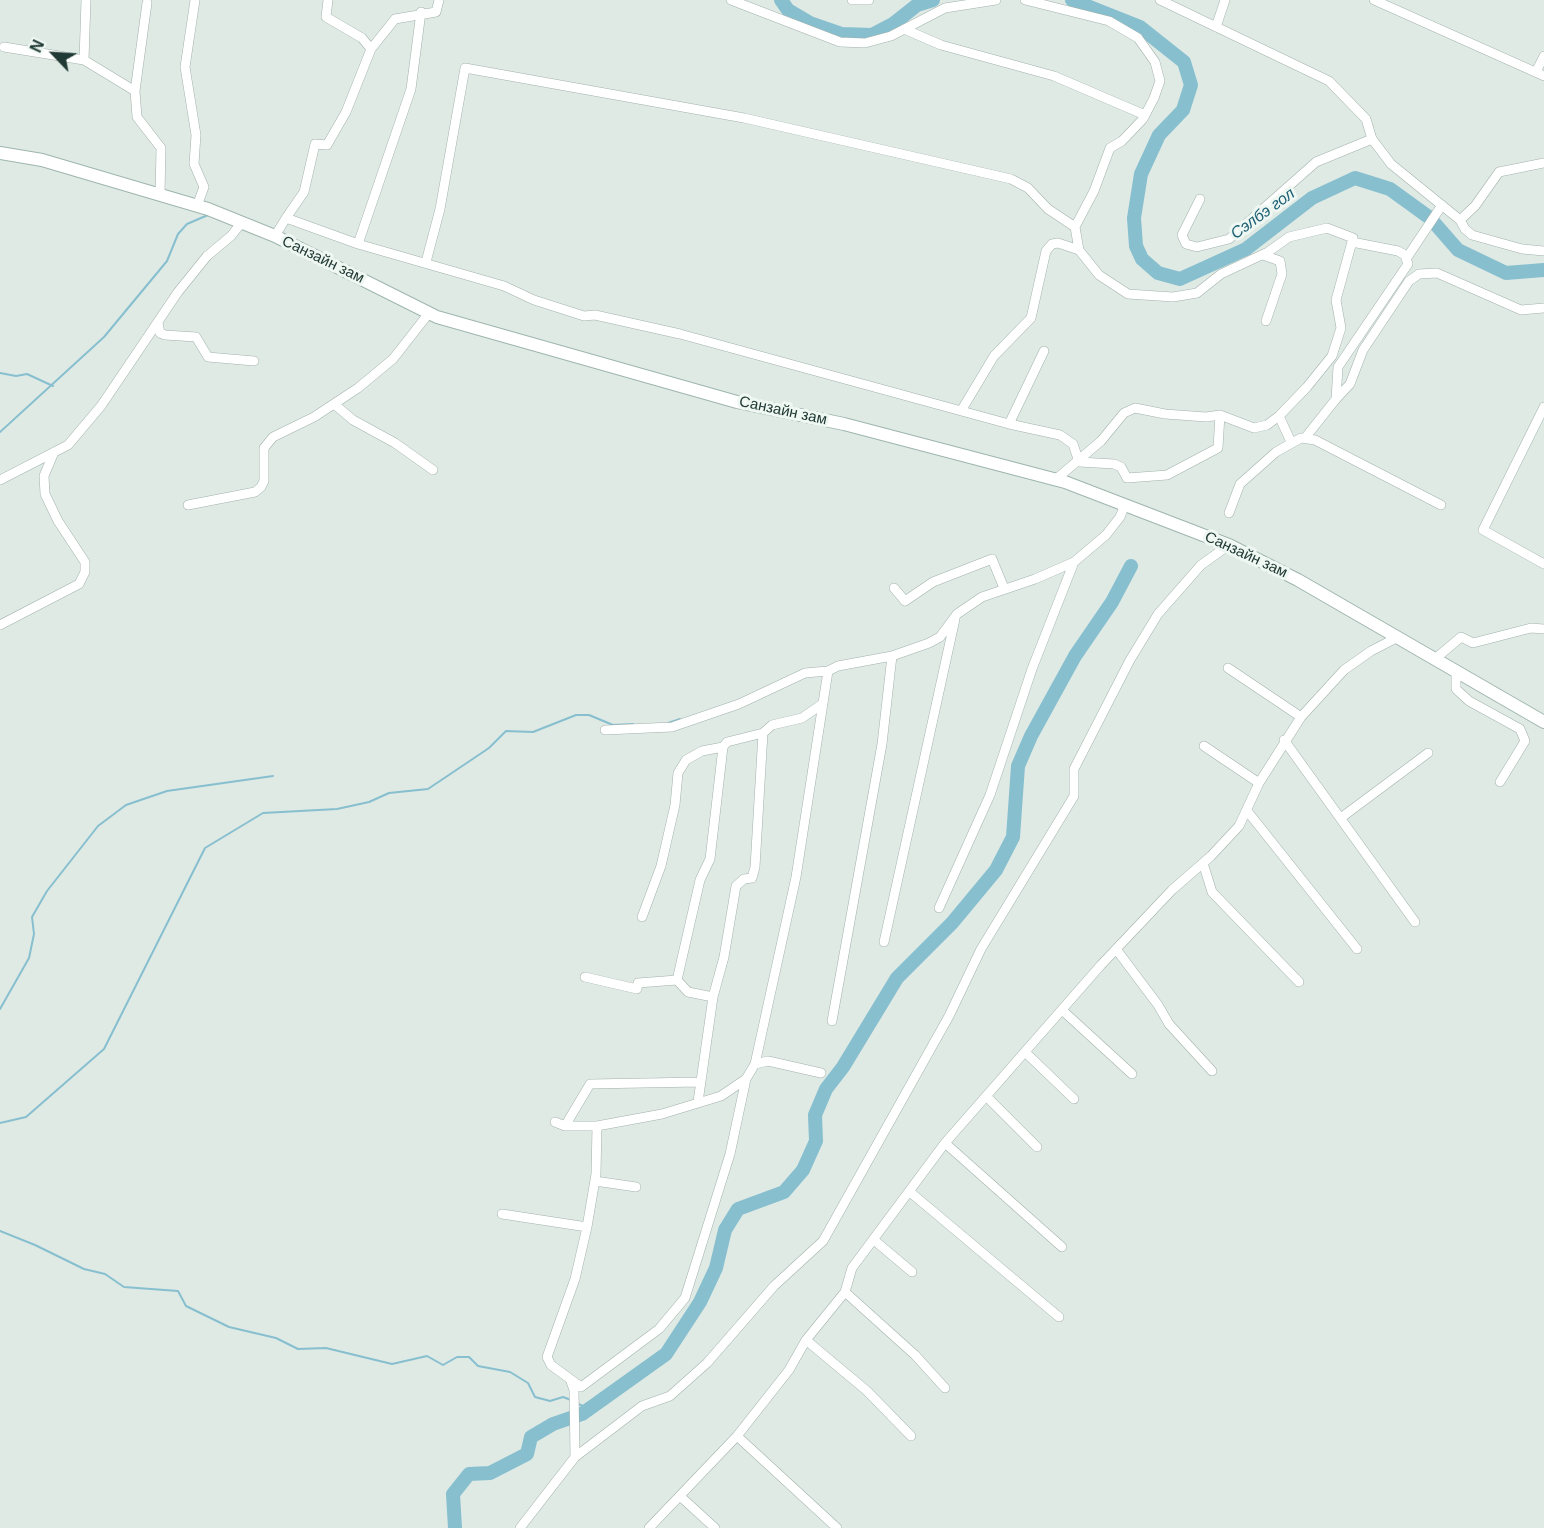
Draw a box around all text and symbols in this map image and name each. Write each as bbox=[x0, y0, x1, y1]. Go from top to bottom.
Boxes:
north arrow bbox=[24, 24, 84, 84]
text: N bbox=[27, 37, 47, 55]
water label: Сэлбэ гол bbox=[1227, 184, 1299, 244]
street label: Санзайн зам bbox=[279, 232, 367, 288]
street label: Санзайн зам bbox=[737, 393, 829, 429]
street label: Санзайн зам bbox=[1202, 528, 1290, 582]

